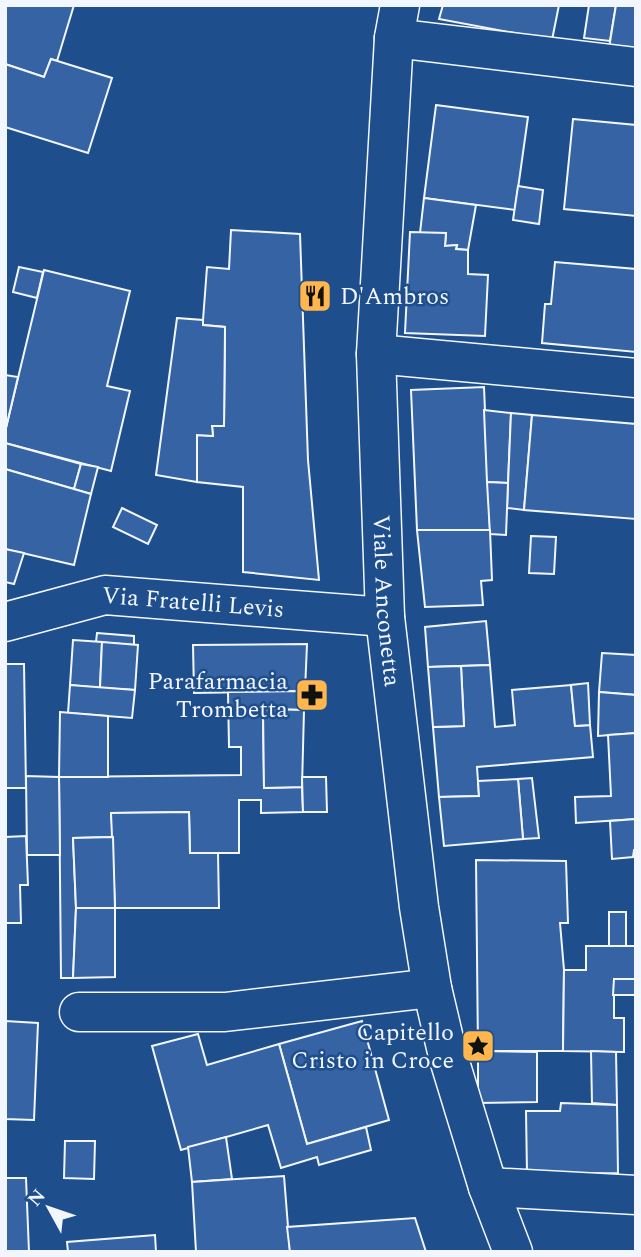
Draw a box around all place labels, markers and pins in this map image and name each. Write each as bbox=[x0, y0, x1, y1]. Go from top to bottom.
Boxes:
restaurant icon: D'Ambros bbox=[296, 277, 334, 315]
place label: D'Ambros bbox=[340, 279, 449, 315]
place label: Parafarmacia Trombetta bbox=[148, 664, 288, 728]
pharmacy icon: Parafarmacia Trombetta bbox=[293, 676, 331, 714]
place label: Capitello Cristo in Croce bbox=[291, 1015, 454, 1079]
place icon: Capitello Cristo in Croce bbox=[459, 1027, 497, 1065]

